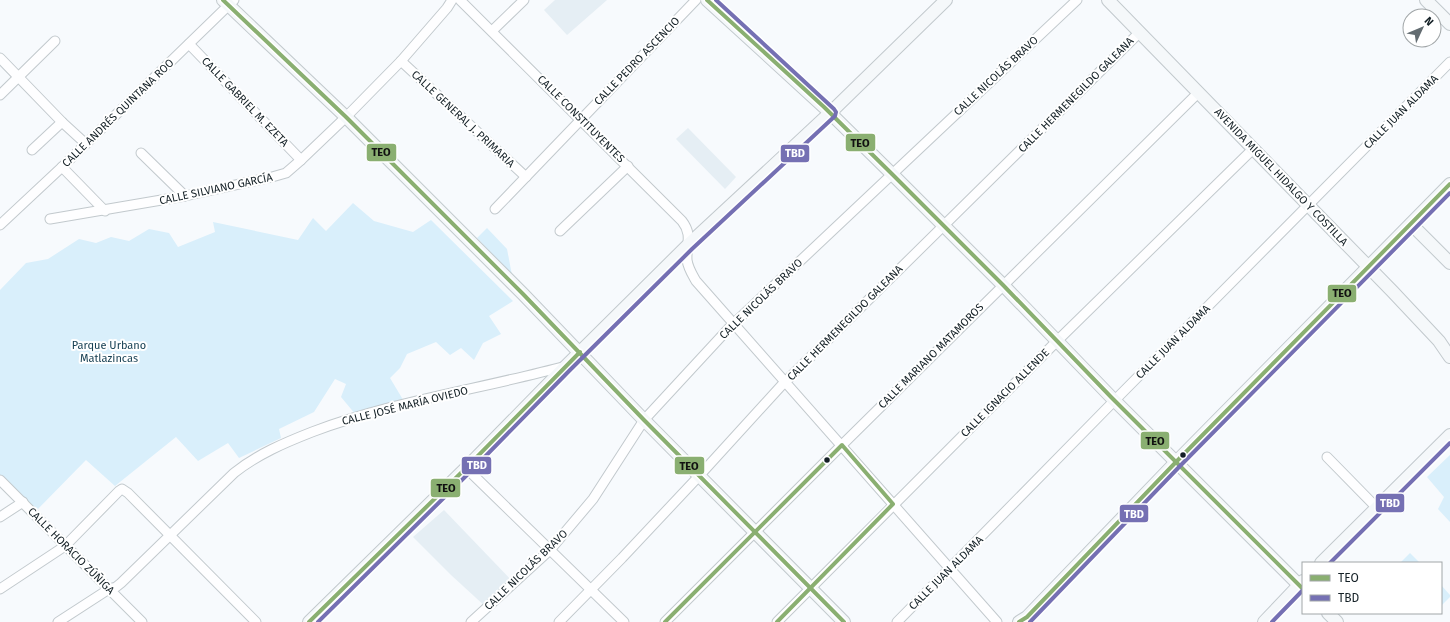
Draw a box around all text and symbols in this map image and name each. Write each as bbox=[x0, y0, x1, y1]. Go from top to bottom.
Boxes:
north arrow bbox=[1402, 8, 1442, 48]
street label: CALLE PEDRO ASCENCIO bbox=[591, 14, 683, 108]
text: N bbox=[1422, 14, 1436, 29]
street label: CALLE NICOLÁS BRAVO bbox=[951, 33, 1041, 118]
street label: CALLE HERMENEGILDO GALEANA bbox=[1016, 34, 1137, 155]
street label: CALLE ANDRÉS QUINTANA ROO bbox=[59, 55, 176, 170]
street label: CALLE GABRIEL M. EZETA bbox=[199, 55, 292, 150]
street label: CALLE GENERAL J. PRIMARIA bbox=[409, 68, 518, 171]
street label: CALLE JUAN ALDAMA bbox=[1361, 72, 1441, 152]
street label: CALLE CONSTITUYENTES bbox=[535, 73, 627, 165]
street label: AVENIDA MIGUEL HIDALGO Y COSTILLA bbox=[1212, 105, 1351, 249]
line badge: TEO bbox=[845, 133, 876, 152]
text: TEO bbox=[850, 137, 870, 150]
line badge: TEO bbox=[366, 143, 397, 162]
line badge: TBD bbox=[780, 144, 810, 163]
text: TEO bbox=[371, 146, 391, 159]
text: TBD bbox=[785, 147, 805, 160]
street label: CALLE SILVIANO GARCÍA bbox=[158, 170, 274, 207]
street label: CALLE NICOLÁS BRAVO bbox=[716, 255, 805, 342]
street label: CALLE HERMENEGILDO GALEANA bbox=[785, 262, 906, 383]
line badge: TEO bbox=[1327, 284, 1357, 303]
text: TEO bbox=[1332, 287, 1352, 300]
street label: CALLE MARIANO MATAMOROS bbox=[876, 301, 986, 411]
street label: CALLE JUAN ALDAMA bbox=[1133, 302, 1213, 382]
park label: Parque Urbano Matlazincas bbox=[72, 339, 146, 365]
street label: CALLE IGNACIO ALLENDE bbox=[958, 346, 1052, 440]
street label: CALLE JOSÉ MARÍA OVIEDO bbox=[340, 383, 469, 428]
line badge: TEO bbox=[1140, 431, 1170, 450]
text: TEO bbox=[1145, 435, 1165, 448]
unlabelled marker bbox=[1178, 450, 1188, 460]
unlabelled marker bbox=[822, 455, 832, 465]
line badge: TBD bbox=[461, 456, 492, 475]
line badge: TEO bbox=[674, 456, 705, 475]
text: TBD bbox=[467, 459, 487, 472]
text: TEO bbox=[679, 460, 699, 473]
line badge: TEO bbox=[430, 478, 461, 498]
text: TEO bbox=[436, 482, 456, 495]
line badge: TBD bbox=[1375, 493, 1405, 513]
text: TBD bbox=[1380, 497, 1400, 510]
street label: CALLE HORACIO ZÚÑIGA bbox=[25, 504, 118, 597]
line badge: TBD bbox=[1119, 504, 1149, 523]
text: TBD bbox=[1124, 508, 1144, 521]
street label: CALLE NICOLÁS BRAVO bbox=[481, 526, 570, 613]
street label: CALLE JUAN ALDAMA bbox=[906, 533, 986, 613]
legend bbox=[1302, 562, 1442, 614]
text: TEO bbox=[1338, 571, 1359, 585]
text: TBD bbox=[1338, 591, 1360, 605]

